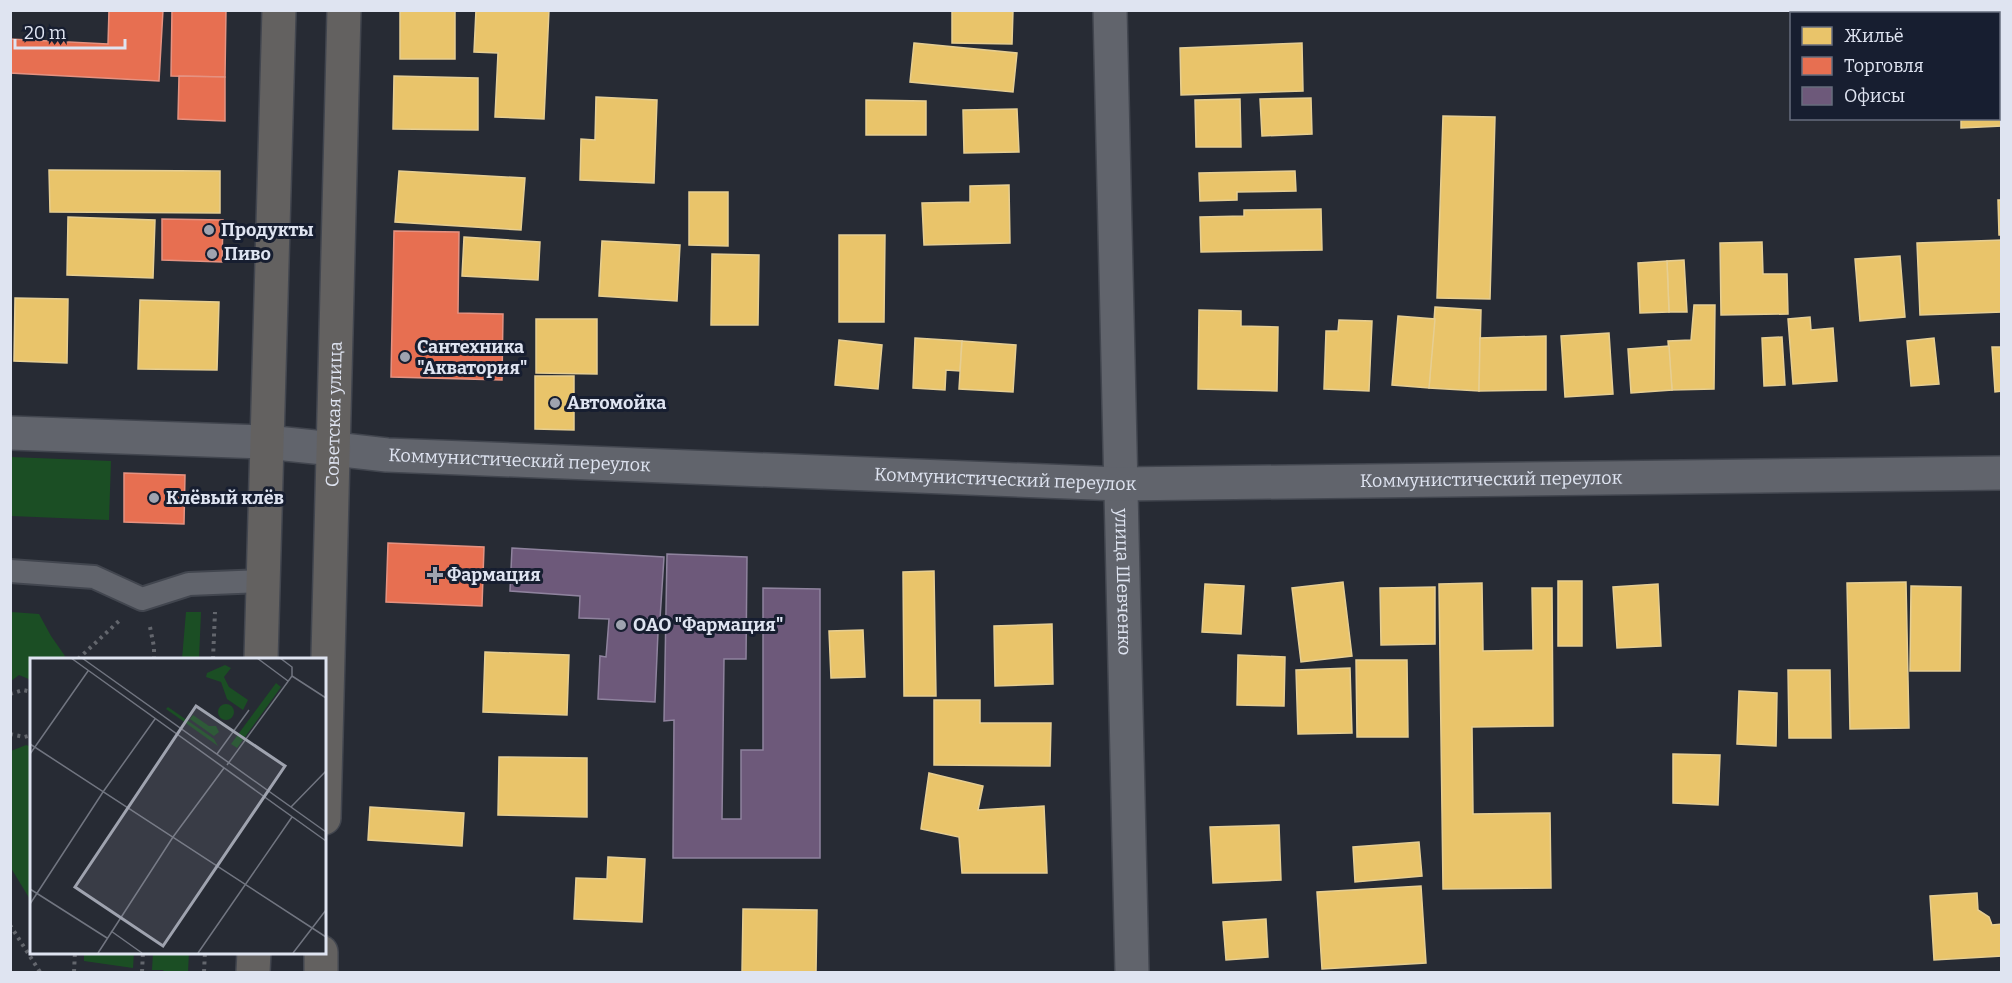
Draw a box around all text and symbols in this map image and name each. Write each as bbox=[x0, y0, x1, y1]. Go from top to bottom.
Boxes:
scale bar bbox=[15, 12, 124, 50]
legend bbox=[1790, 12, 2000, 120]
text: 20 m bbox=[24, 22, 66, 44]
text: Жильё bbox=[1844, 25, 1904, 47]
text: Торговля bbox=[1844, 55, 1924, 77]
text: Офисы bbox=[1844, 85, 1905, 107]
place label: Продукты bbox=[221, 219, 314, 241]
marker: Продукты bbox=[202, 223, 216, 237]
place label: Пиво bbox=[224, 243, 271, 265]
marker: Пиво bbox=[205, 247, 219, 261]
place label: Сантехника "Акватория" bbox=[417, 336, 528, 379]
street label: Советская улица bbox=[321, 341, 347, 487]
marker: Сантехника "Акватория" bbox=[398, 350, 412, 364]
place label: Автомойка bbox=[567, 392, 666, 414]
marker: Автомойка bbox=[548, 396, 562, 410]
street label: Коммунистический переулок bbox=[388, 444, 651, 476]
street label: Коммунистический переулок bbox=[874, 463, 1137, 495]
street label: Коммунистический переулок bbox=[1360, 467, 1623, 492]
place label: Клёвый клёв bbox=[166, 487, 284, 509]
marker: Клёвый клёв bbox=[147, 491, 161, 505]
street label: улица Шевченко bbox=[1110, 507, 1136, 656]
place label: Фармация bbox=[447, 564, 541, 586]
marker: Фармация bbox=[428, 568, 442, 582]
place label: ОАО "Фармация" bbox=[633, 614, 784, 636]
marker: ОАО "Фармация" bbox=[614, 618, 628, 632]
inset map bbox=[30, 658, 326, 953]

